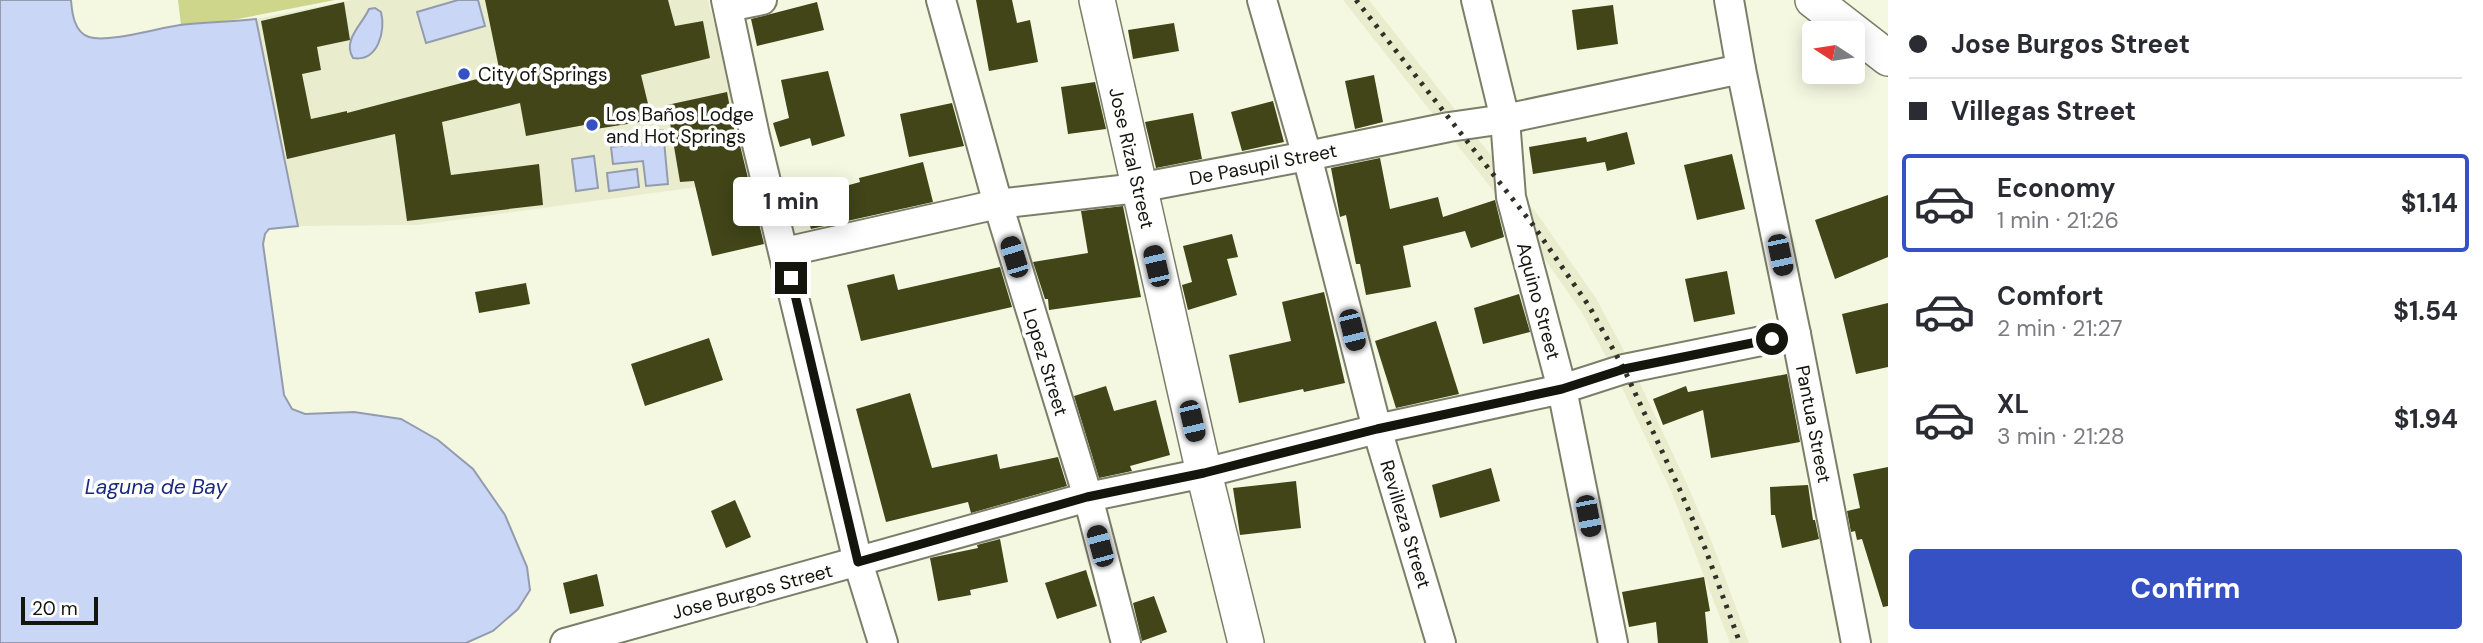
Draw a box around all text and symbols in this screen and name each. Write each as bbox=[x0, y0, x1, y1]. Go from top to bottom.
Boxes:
north arrow bbox=[1802, 21, 1866, 84]
map controls bbox=[1802, 21, 1865, 84]
text: Jose Burgos Street bbox=[1951, 27, 2190, 61]
place label: City of Springs bbox=[478, 62, 608, 87]
marker: City of Springs bbox=[456, 66, 472, 82]
street label: Jose Rizal Street bbox=[1103, 85, 1160, 231]
text: Villegas Street bbox=[1951, 94, 2136, 128]
place label: Los Baños Lodge and Hot Springs bbox=[606, 102, 754, 149]
marker: Los Baños Lodge and Hot Springs bbox=[584, 117, 600, 133]
street label: De Pasupil Street bbox=[1187, 138, 1339, 191]
text: Economy bbox=[1997, 171, 2115, 205]
icon: car bbox=[1913, 172, 1976, 235]
callout: 1 min bbox=[733, 176, 849, 226]
text: 1 min bbox=[763, 186, 819, 216]
text: $1.14 bbox=[2401, 186, 2458, 220]
text: 1 min · 21:26 bbox=[1997, 205, 2119, 235]
car bbox=[1766, 232, 1795, 278]
car bbox=[998, 234, 1031, 280]
street label: Aquino Street bbox=[1511, 240, 1566, 363]
car bbox=[1142, 243, 1171, 289]
route end bbox=[775, 262, 807, 294]
text: Comfort bbox=[1997, 279, 2103, 313]
icon: car bbox=[1913, 280, 1976, 343]
text: $1.54 bbox=[2393, 294, 2458, 328]
street label: Lopez Street bbox=[1017, 305, 1074, 419]
car bbox=[1337, 307, 1368, 353]
text: 2 min · 21:27 bbox=[1997, 313, 2123, 343]
route start bbox=[1756, 323, 1788, 355]
street label: Pantua Street bbox=[1790, 363, 1837, 485]
text: XL bbox=[1997, 387, 2029, 421]
icon: car bbox=[1913, 388, 1976, 451]
car bbox=[1178, 398, 1207, 444]
text: $1.94 bbox=[2394, 402, 2458, 436]
text: 3 min · 21:28 bbox=[1997, 421, 2125, 451]
street label: Revilleza Street bbox=[1374, 457, 1437, 591]
water label: Laguna de Bay bbox=[85, 473, 229, 501]
car bbox=[1574, 493, 1603, 539]
car bbox=[1085, 523, 1116, 569]
button: Confirm bbox=[1909, 549, 2462, 629]
street label: Jose Burgos Street bbox=[669, 558, 835, 625]
scale bar bbox=[21, 594, 98, 626]
text: 20 m bbox=[32, 596, 78, 621]

